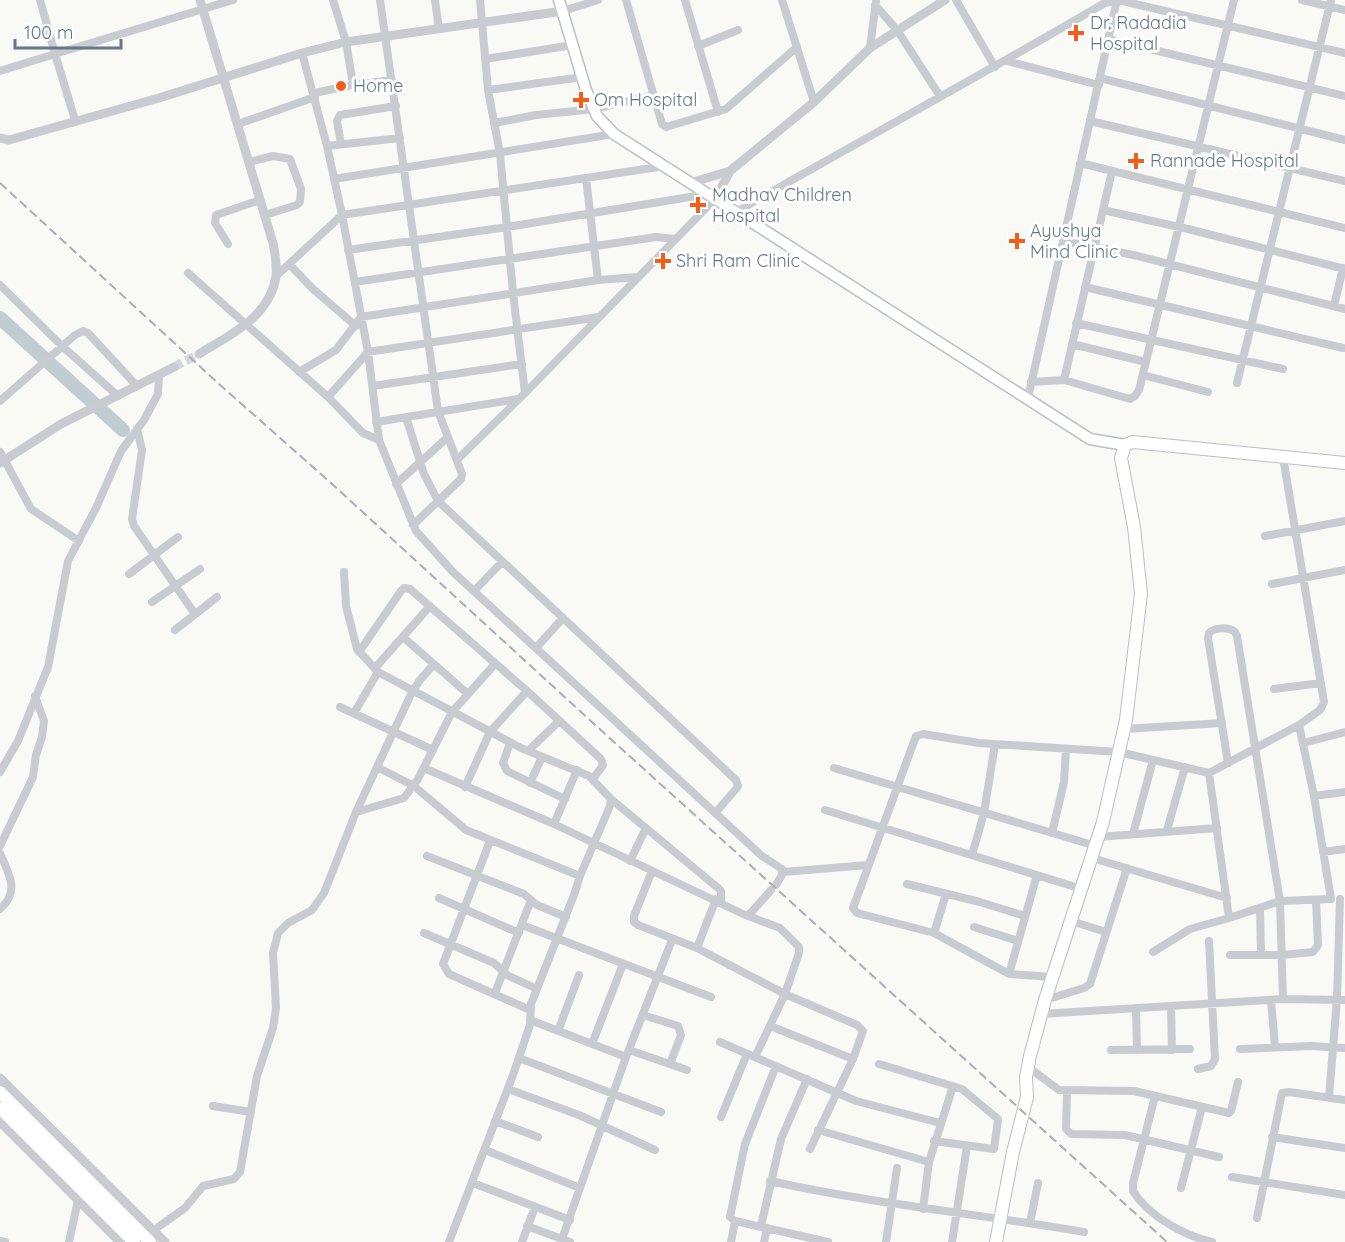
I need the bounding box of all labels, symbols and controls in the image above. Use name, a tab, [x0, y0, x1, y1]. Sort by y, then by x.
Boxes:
place label: Dr. Radadia Hospital	[1090, 11, 1187, 55]
scale bar	[15, 12, 122, 50]
text: 100 m	[24, 21, 73, 44]
marker: Dr. Radadia Hospital	[1067, 24, 1085, 42]
place label: Home	[353, 74, 403, 97]
marker: Home	[334, 79, 348, 93]
place label: Om Hospital	[594, 88, 697, 111]
marker: Om Hospital	[572, 91, 590, 109]
place label: Rannade Hospital	[1150, 149, 1299, 172]
marker: Rannade Hospital	[1127, 152, 1145, 170]
place label: Madhav Children Hospital	[712, 183, 852, 227]
marker: Madhav Children Hospital	[689, 196, 707, 214]
place label: Ayushya Mind Clinic	[1030, 219, 1118, 263]
marker: Ayushya Mind Clinic	[1008, 232, 1026, 250]
place label: Shri Ram Clinic	[676, 249, 800, 272]
marker: Shri Ram Clinic	[654, 252, 672, 270]

